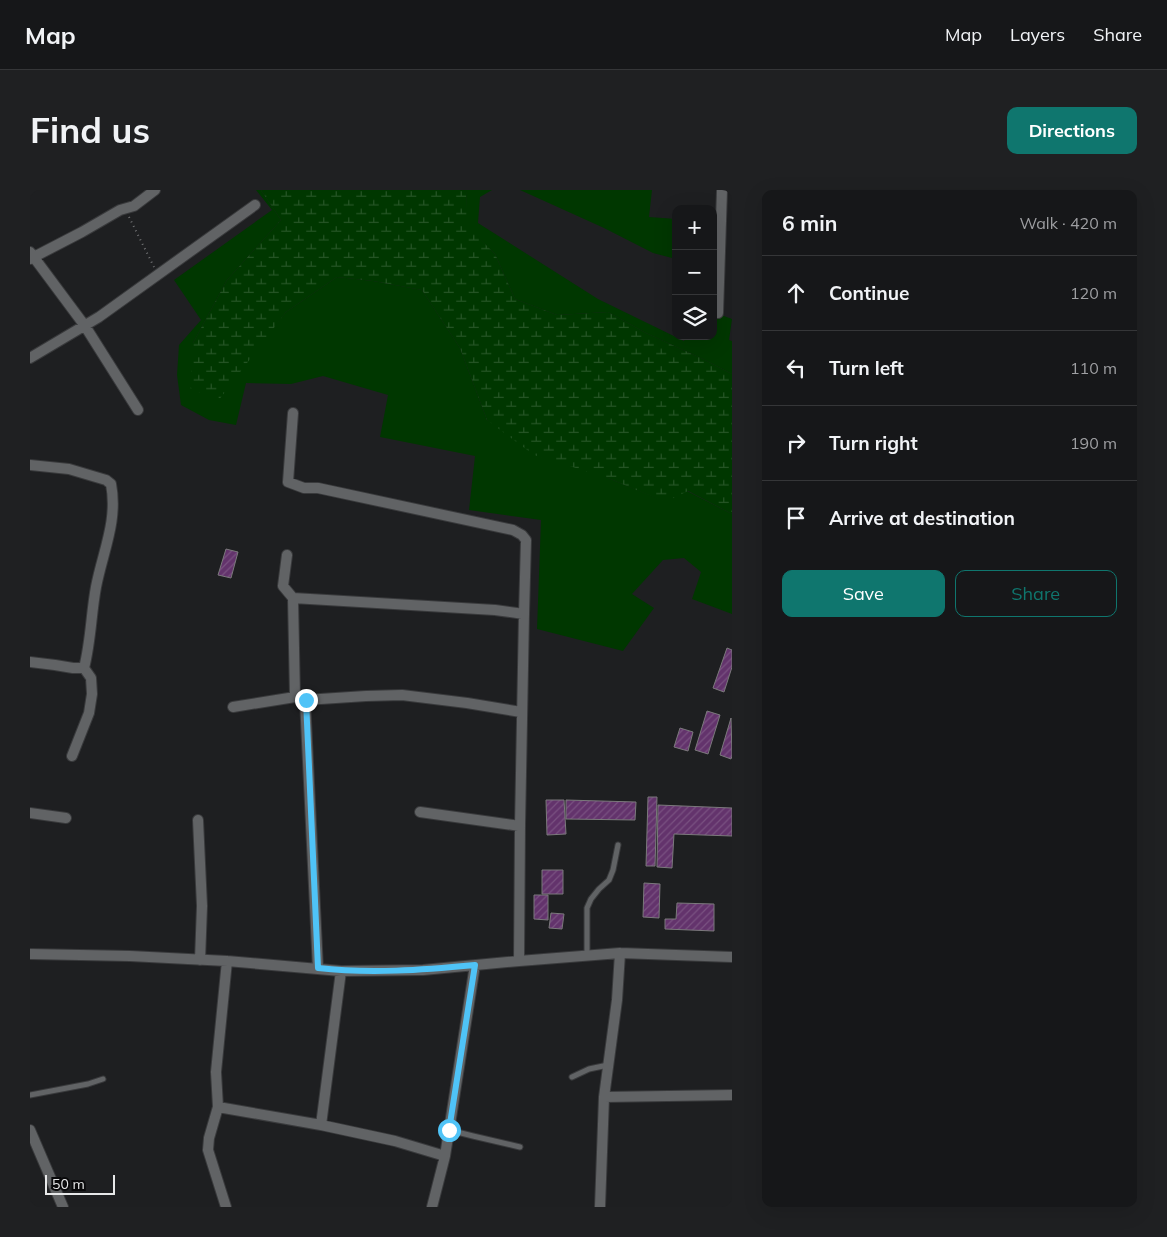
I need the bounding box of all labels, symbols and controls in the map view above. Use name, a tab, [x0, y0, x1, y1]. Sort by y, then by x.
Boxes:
text: Map	[25, 20, 76, 50]
text: Map	[945, 23, 982, 46]
text: Layers	[1010, 23, 1065, 46]
text: Share	[1093, 23, 1142, 46]
button: Directions	[1007, 107, 1137, 154]
text: Find us	[30, 108, 150, 152]
map controls	[672, 205, 717, 340]
button: +	[672, 205, 717, 250]
text: 6 min	[782, 210, 837, 236]
text: Walk · 420 m	[1019, 213, 1117, 233]
button: −	[672, 250, 717, 295]
icon: ahead	[782, 279, 810, 307]
text: Continue	[829, 281, 909, 305]
text: 120 m	[1070, 283, 1117, 303]
button: layers	[672, 295, 717, 340]
icon: left	[782, 354, 810, 382]
text: Turn left	[829, 356, 904, 380]
text: 110 m	[1070, 358, 1117, 378]
icon: right	[782, 429, 810, 457]
text: Turn right	[829, 431, 918, 455]
text: 190 m	[1070, 433, 1117, 453]
icon: arrive	[782, 504, 810, 532]
text: Arrive at destination	[829, 506, 1015, 530]
button: Save	[782, 570, 945, 617]
button: Share	[955, 570, 1117, 617]
route end	[295, 689, 318, 712]
route start	[438, 1119, 461, 1142]
scale bar	[45, 1172, 115, 1195]
text: 50 m	[52, 1175, 85, 1193]

